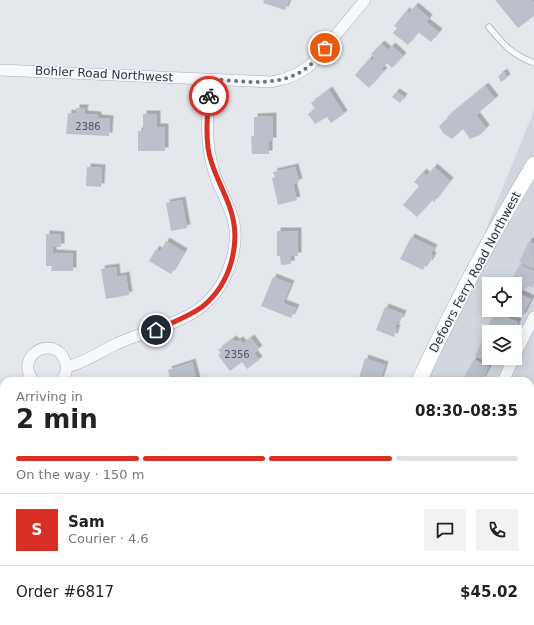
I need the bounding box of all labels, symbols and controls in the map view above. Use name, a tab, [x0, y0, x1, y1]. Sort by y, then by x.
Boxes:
pin	[308, 31, 342, 65]
icon: bag	[314, 37, 336, 59]
street label: Bohler Road Northwest	[35, 63, 174, 85]
courier	[189, 76, 229, 116]
icon: bike	[198, 85, 220, 107]
house number: 2386	[75, 121, 101, 132]
street label: Defoors Ferry Road Northwest	[426, 189, 524, 355]
map controls	[482, 277, 522, 365]
button: locate	[482, 277, 522, 317]
pin	[139, 313, 173, 347]
icon: home	[145, 319, 167, 341]
button: layers	[482, 325, 522, 365]
house number: 2356	[224, 349, 250, 360]
text: Arriving in	[16, 389, 83, 404]
text: 08:30–08:35	[415, 402, 518, 420]
text: 2 min	[16, 404, 98, 434]
text: On the way · 150 m	[16, 467, 144, 482]
button: chat	[424, 509, 466, 551]
button: phone	[476, 509, 518, 551]
text: Sam	[68, 513, 105, 531]
text: S	[32, 521, 42, 539]
text: Courier · 4.6	[68, 531, 149, 546]
text: Order #6817	[16, 583, 114, 601]
text: $45.02	[460, 583, 518, 601]

